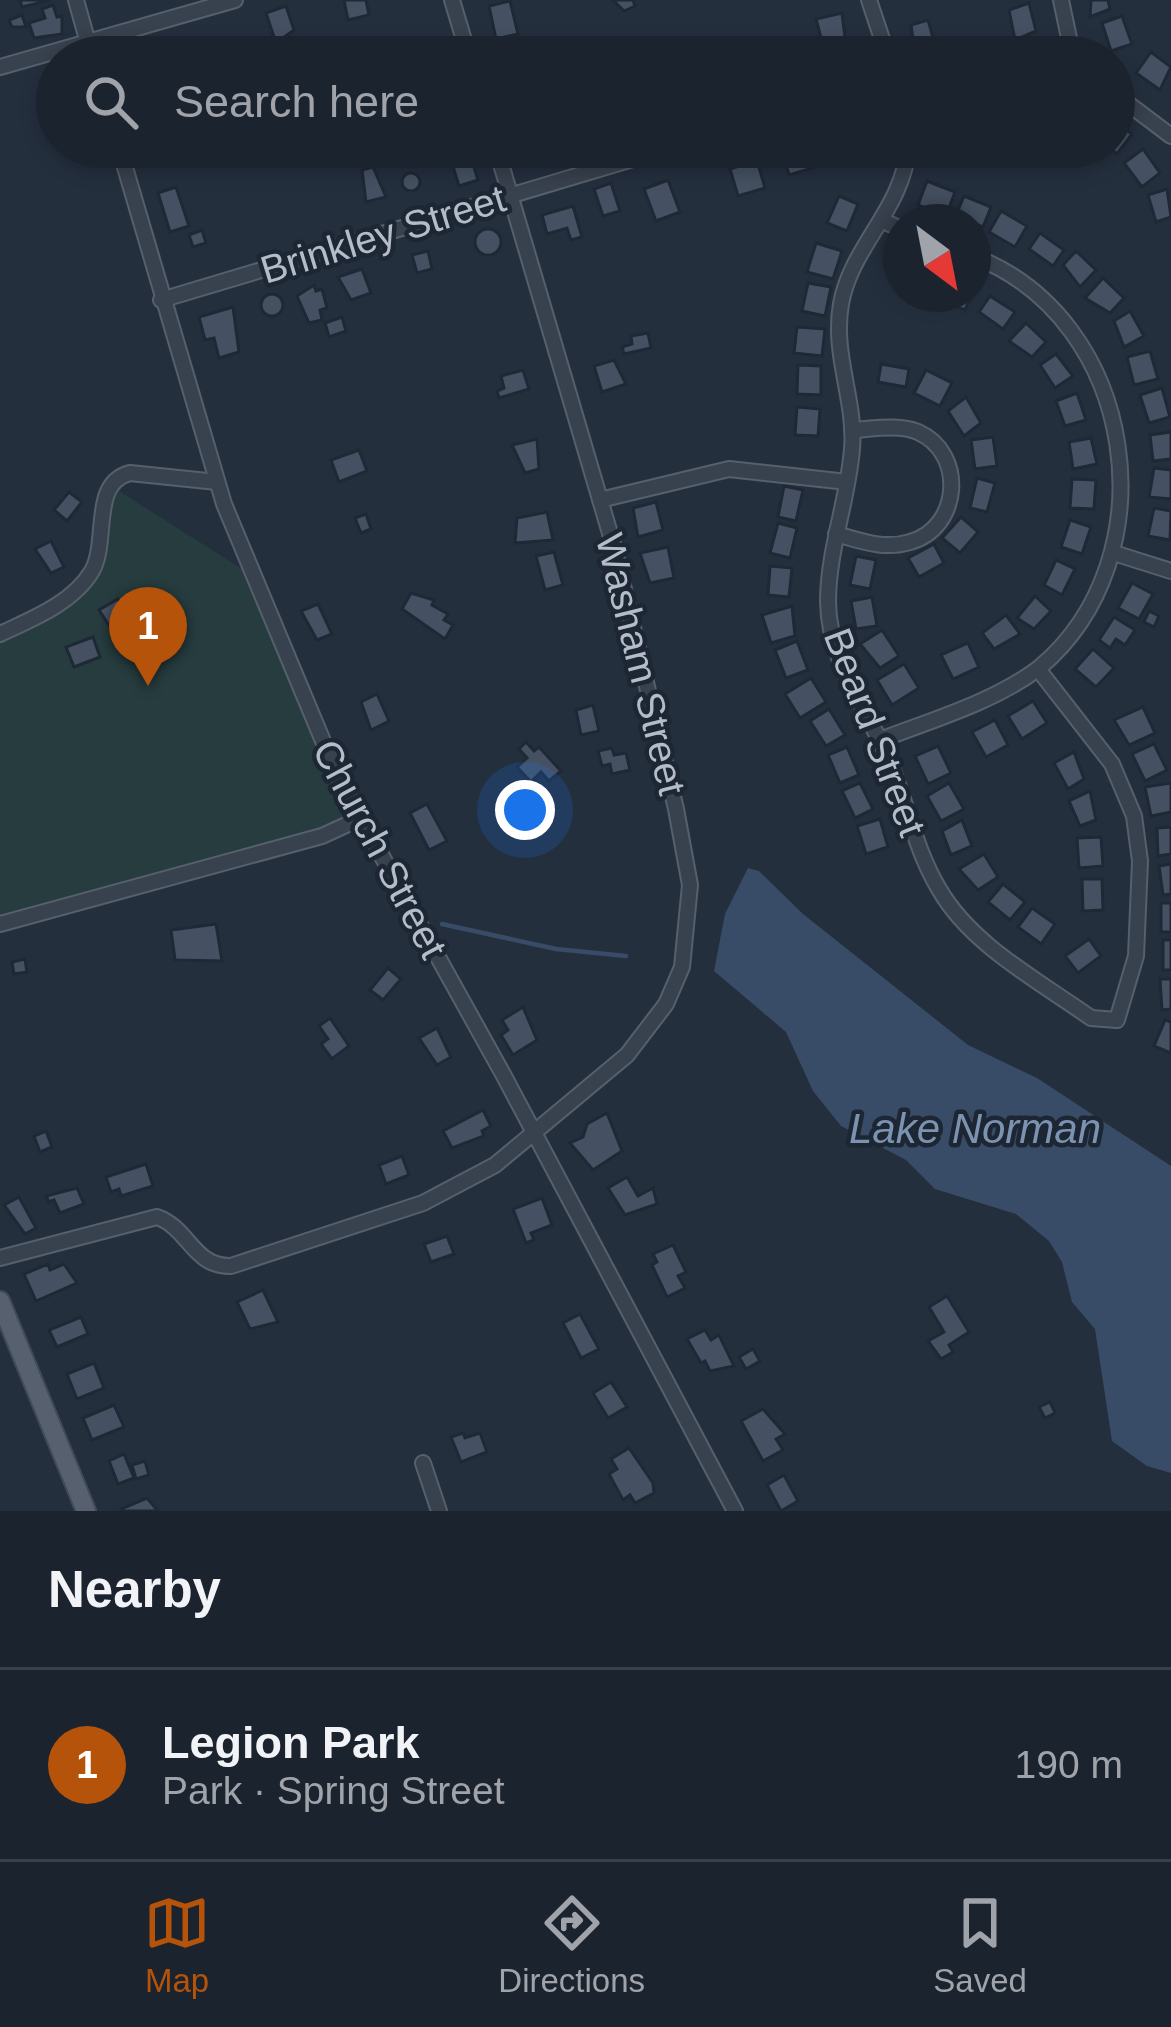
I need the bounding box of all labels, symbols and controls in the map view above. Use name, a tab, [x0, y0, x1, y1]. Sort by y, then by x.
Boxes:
search box	[36, 36, 1135, 168]
icon: search	[78, 69, 144, 135]
text: Search here	[174, 76, 419, 127]
street label: Brinkley Street	[255, 176, 511, 292]
north arrow	[883, 204, 991, 312]
street label: Washam Street	[588, 529, 694, 799]
pin: 1	[109, 587, 187, 686]
street label: Beard Street	[816, 622, 934, 842]
street label: Church Street	[305, 733, 456, 965]
your location	[495, 780, 555, 840]
water label: Lake Norman	[849, 1105, 1101, 1152]
text: Nearby	[48, 1561, 221, 1618]
text: Legion Park	[162, 1717, 420, 1768]
text: 1	[76, 1743, 98, 1786]
text: 190 m	[1015, 1743, 1123, 1786]
text: Park · Spring Street	[162, 1769, 504, 1812]
tab: Map	[144, 1890, 210, 2000]
tab: Directions	[498, 1890, 645, 2000]
tab: Saved	[933, 1890, 1027, 2000]

